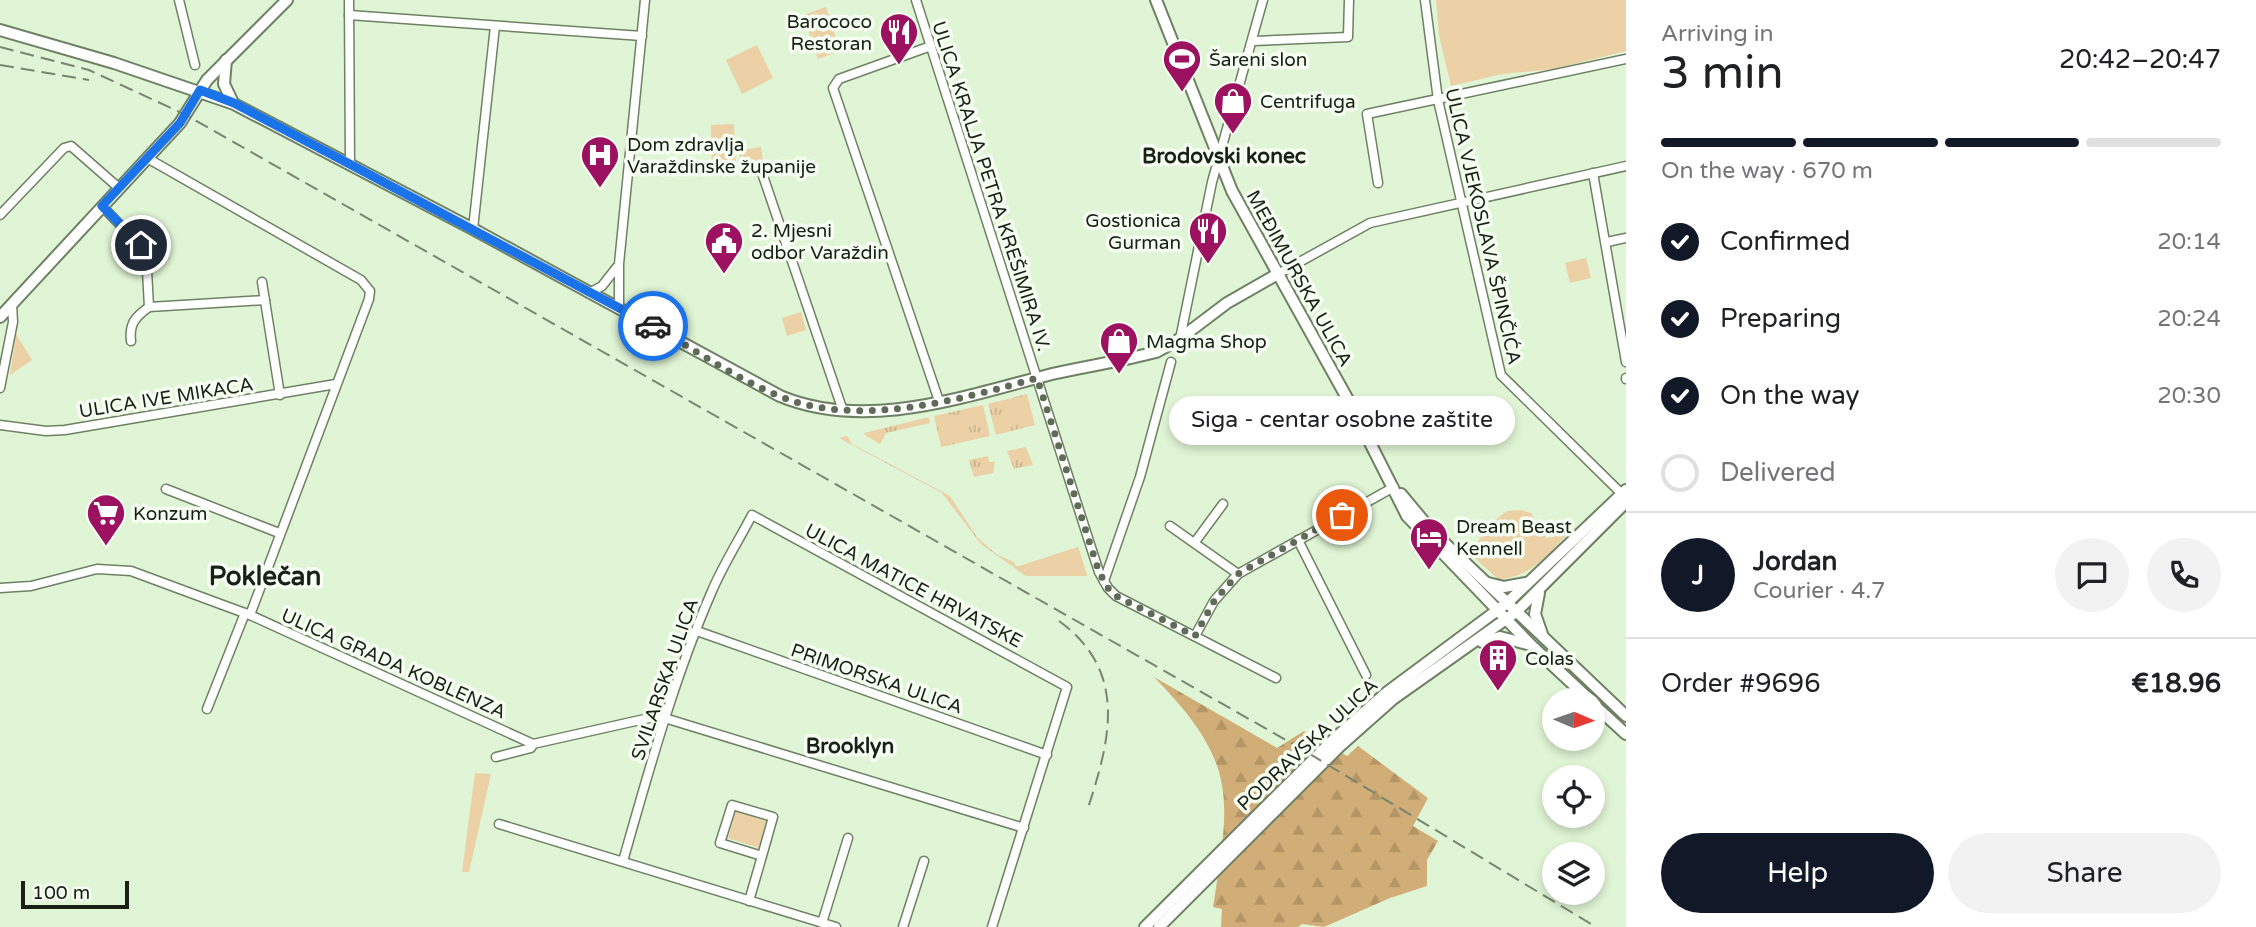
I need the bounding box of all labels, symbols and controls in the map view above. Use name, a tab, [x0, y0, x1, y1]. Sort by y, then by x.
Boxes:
place label: Barococo Restoran	[786, 11, 872, 55]
restaurant icon: Barococo Restoran	[878, 11, 920, 66]
street label: ULICA KRALJA PETRA KREŠIMIRA IV.	[927, 18, 1055, 354]
text: Arriving in	[1661, 20, 1774, 48]
sports icon: Šareni slon	[1161, 38, 1203, 93]
text: 20:42–20:47	[2059, 44, 2221, 75]
text: 3 min	[1661, 46, 1784, 101]
place label: Šareni slon	[1209, 49, 1307, 71]
shop icon: Centrifuga	[1212, 80, 1254, 135]
street label: ULICA VJEKOSLAVA ŠPINČIĆA	[1440, 86, 1527, 367]
place label: Centrifuga	[1260, 91, 1356, 113]
hospital icon: Dom zdravlja Varaždinske županije	[579, 134, 621, 189]
place label: Dom zdravlja Varaždinske županije	[627, 134, 816, 178]
district label: Brodovski konec	[1142, 144, 1306, 169]
text: On the way · 670 m	[1661, 157, 1873, 185]
street label: MEĐIMURSKA ULICA	[1242, 187, 1357, 370]
place label: Gostionica Gurman	[1085, 210, 1181, 254]
restaurant icon: Gostionica Gurman	[1187, 210, 1229, 265]
pin	[111, 215, 171, 275]
public building icon: 2. Mjesni odbor Varaždin	[703, 220, 745, 275]
place label: 2. Mjesni odbor Varaždin	[751, 220, 889, 264]
icon: check	[1661, 223, 1699, 261]
icon: home	[122, 226, 160, 264]
text: Confirmed	[1720, 226, 1850, 257]
text: 20:14	[2157, 228, 2221, 256]
courier	[618, 291, 688, 361]
icon: check	[1661, 300, 1699, 338]
text: Preparing	[1720, 303, 1841, 334]
text: 20:24	[2157, 305, 2221, 333]
icon: car	[634, 307, 672, 345]
shop icon: Magma Shop	[1098, 320, 1140, 375]
place label: Magma Shop	[1146, 331, 1267, 353]
street label: ULICA IVE MIKACA	[77, 373, 255, 423]
icon: check	[1661, 377, 1699, 415]
text: On the way	[1720, 380, 1860, 411]
text: 20:30	[2157, 382, 2221, 410]
callout: Siga - centar osobne zaštite	[1169, 396, 1515, 445]
text: Siga - centar osobne zaštite	[1191, 406, 1493, 434]
text: Delivered	[1720, 457, 1836, 488]
pin	[1312, 485, 1372, 545]
supermarket icon: Konzum	[85, 492, 127, 547]
icon: bag	[1323, 496, 1361, 534]
place label: Konzum	[133, 503, 207, 525]
hotel icon: Dream Beast Kennell	[1408, 516, 1450, 571]
place label: Dream Beast Kennell	[1456, 516, 1572, 560]
street label: ULICA MATICE HRVATSKE	[801, 519, 1026, 653]
button: chat	[2055, 538, 2129, 612]
button: phone	[2147, 538, 2221, 612]
text: Jordan	[1753, 546, 1837, 577]
text: J	[1692, 560, 1704, 591]
district label: Poklečan	[209, 561, 321, 592]
text: Courier · 4.7	[1753, 577, 1886, 605]
street label: SVILARSKA ULICA	[627, 595, 703, 763]
street label: ULICA GRADA KOBLENZA	[278, 604, 509, 724]
building icon: Colas	[1477, 637, 1519, 692]
street label: PRIMORSKA ULICA	[788, 639, 966, 719]
place label: Colas	[1525, 648, 1574, 670]
text: Order #9696	[1661, 668, 1821, 699]
text: €18.96	[2131, 668, 2221, 699]
street label: PODRAVSKA ULICA	[1233, 674, 1382, 815]
north arrow	[1542, 688, 1605, 751]
map controls	[1542, 688, 1605, 905]
district label: Brooklyn	[806, 734, 894, 759]
button: locate	[1542, 765, 1605, 828]
button: Help	[1661, 833, 1934, 913]
button: Share	[1948, 833, 2221, 913]
button: layers	[1542, 842, 1605, 905]
scale bar	[21, 878, 130, 910]
text: 100 m	[32, 882, 90, 904]

